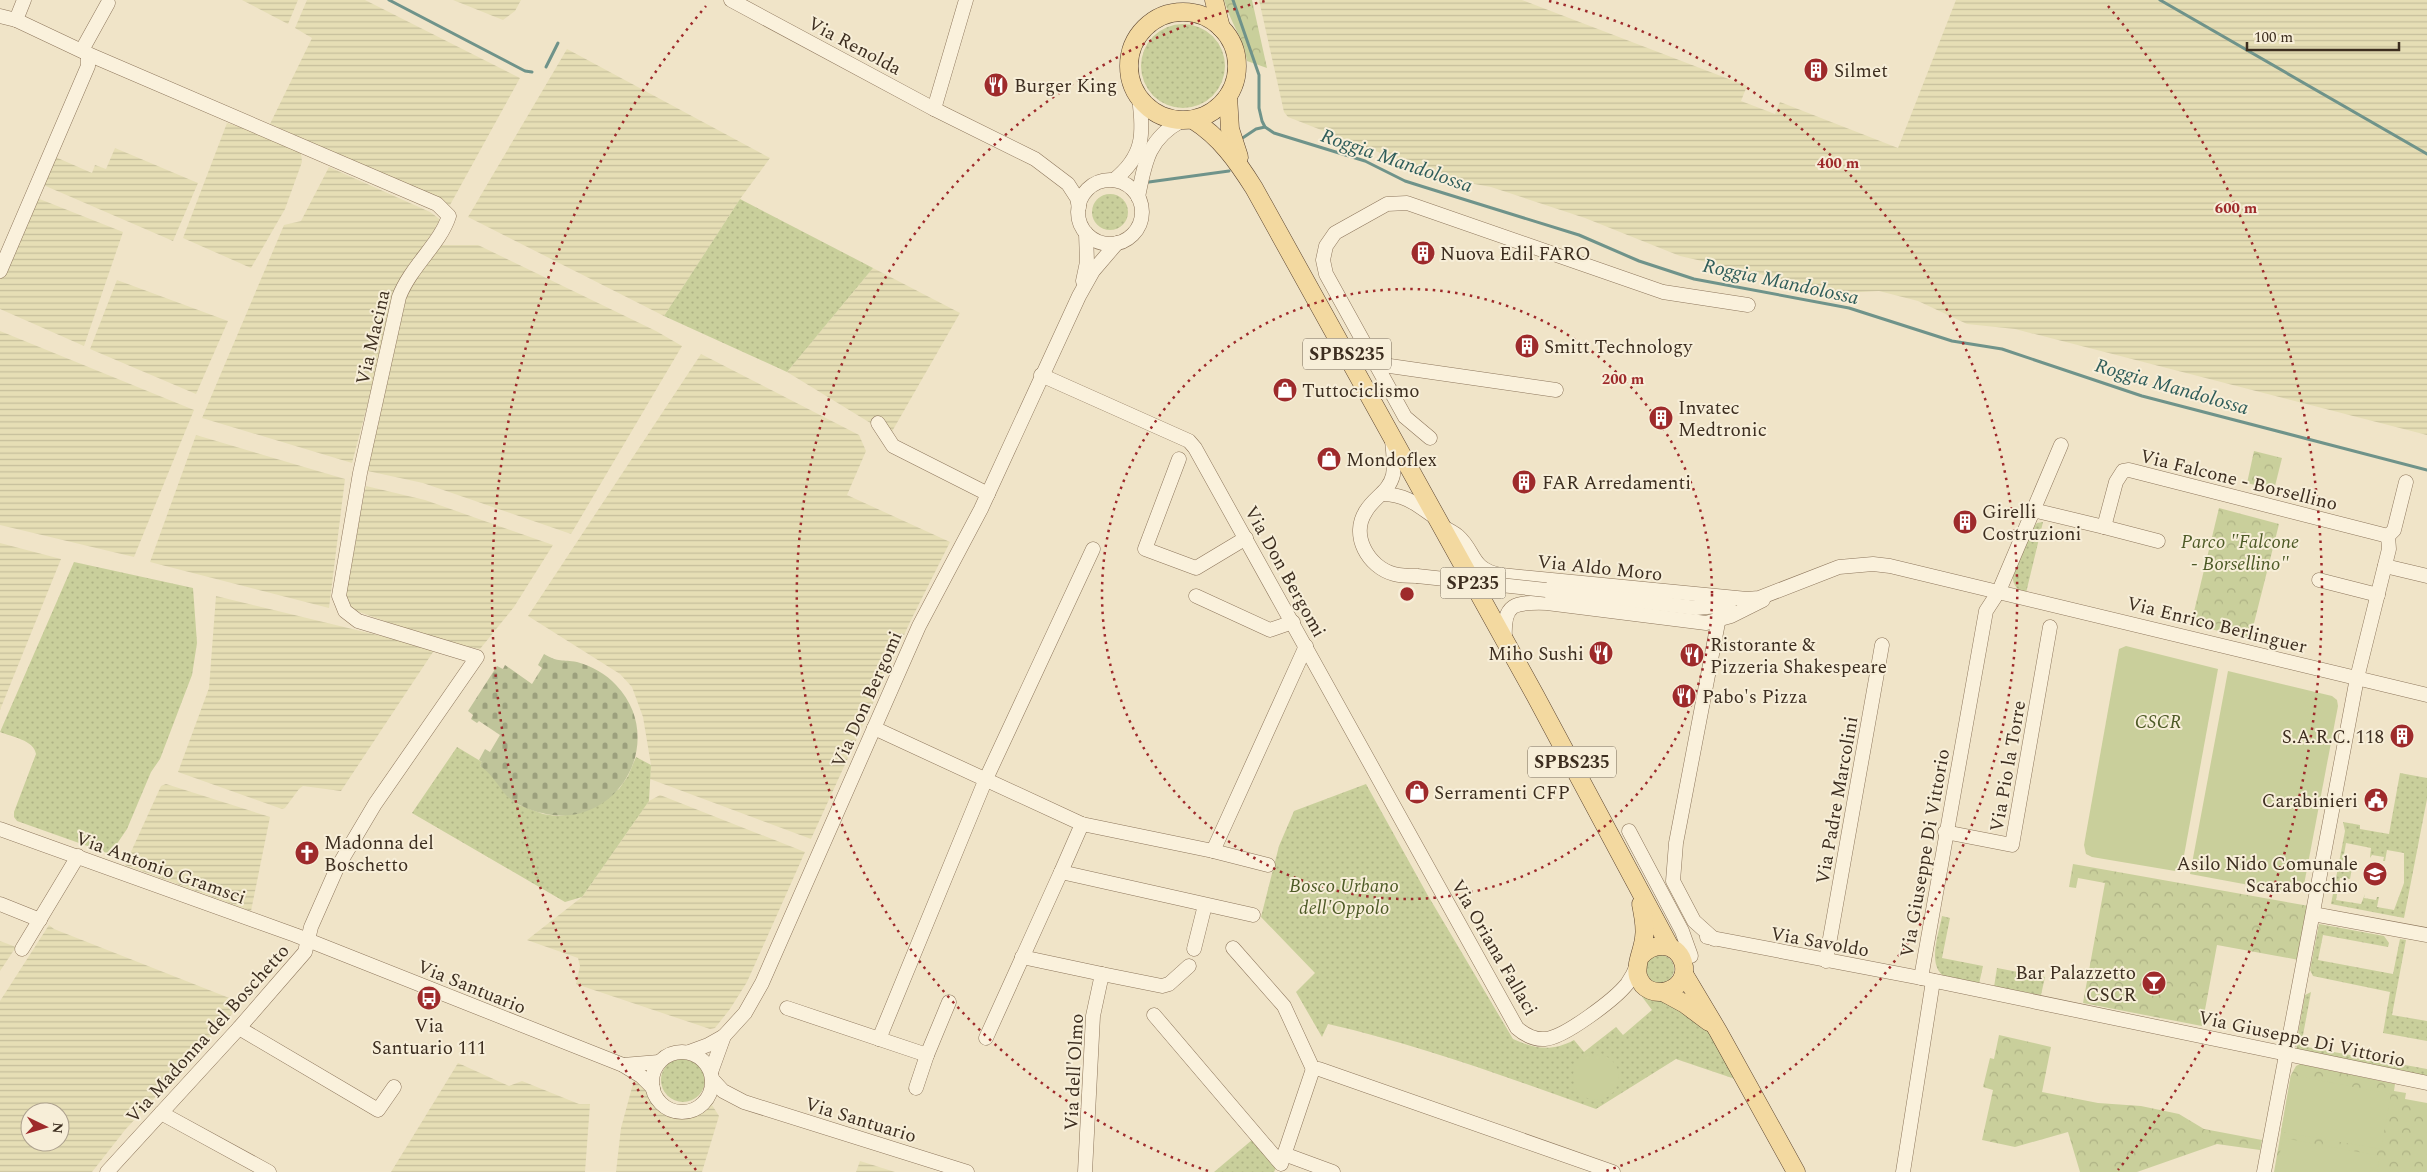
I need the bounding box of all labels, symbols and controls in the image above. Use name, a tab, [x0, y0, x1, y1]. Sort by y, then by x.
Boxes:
street label: Via Renolda	[802, 9, 907, 84]
scale bar	[2247, 20, 2400, 52]
text: 100 m	[2254, 26, 2293, 49]
building icon: Silmet	[1803, 57, 1829, 83]
place label: Silmet	[1834, 57, 1888, 86]
restaurant icon: Burger King	[983, 72, 1009, 98]
place label: Burger King	[1014, 72, 1117, 101]
water label: Roggia Mandolossa	[1317, 121, 1477, 201]
text: 400 m	[1817, 152, 1860, 175]
text: 600 m	[2215, 197, 2258, 220]
building icon: Nuova Edil FARO	[1410, 240, 1436, 266]
place label: Nuova Edil FARO	[1440, 240, 1591, 269]
water label: Roggia Mandolossa	[1700, 251, 1862, 313]
street label: Via Macina	[348, 286, 399, 388]
building icon: Smitt Technology	[1514, 333, 1540, 359]
place label: Smitt Technology	[1544, 333, 1693, 362]
road number: SPBS235	[1303, 338, 1391, 369]
water label: Roggia Mandolossa	[2091, 351, 2252, 423]
text: 200 m	[1602, 368, 1645, 391]
shop icon: Tuttociclismo	[1272, 377, 1298, 403]
place label: Tuttociclismo	[1302, 377, 1420, 406]
place label: Invatec Medtronic	[1678, 394, 1767, 445]
building icon: Invatec Medtronic	[1648, 405, 1674, 431]
street label: Via Falcone - Borsellino	[2137, 442, 2340, 519]
shop icon: Mondoflex	[1316, 446, 1342, 472]
place label: Mondoflex	[1346, 446, 1437, 475]
building icon: FAR Arredamenti	[1511, 469, 1537, 495]
place label: FAR Arredamenti	[1542, 469, 1691, 498]
place label: Girelli Costruzioni	[1982, 498, 2081, 549]
street label: Via Don Bergomi	[1236, 500, 1333, 643]
building icon: Girelli Costruzioni	[1952, 509, 1978, 535]
park label: Parco "Falcone - Borsellino"	[2181, 528, 2299, 579]
street label: Via Aldo Moro	[1536, 548, 1664, 589]
road number: SP235	[1440, 568, 1506, 598]
centre of rings	[1398, 585, 1416, 603]
street label: Via Enrico Berlinguer	[2123, 589, 2310, 662]
street label: Via Don Bergomi	[824, 627, 910, 773]
place label: Ristorante & Pizzeria Shakespeare	[1710, 631, 1887, 682]
place label: Miho Sushi	[1488, 640, 1584, 669]
restaurant icon: Miho Sushi	[1588, 640, 1614, 666]
restaurant icon: Ristorante & Pizzeria Shakespeare	[1679, 642, 1705, 668]
restaurant icon: Pabo's Pizza	[1671, 683, 1697, 709]
place label: Pabo's Pizza	[1702, 683, 1808, 712]
street label: Via Pio la Torre	[1983, 698, 2034, 834]
park label: CSCR	[2135, 708, 2181, 737]
street label: Via Padre Marcolini	[1808, 714, 1867, 887]
place label: S.A.R.C. 118	[2282, 723, 2384, 752]
building icon: S.A.R.C. 118	[2389, 723, 2415, 749]
road number: SPBS235	[1528, 746, 1616, 778]
street label: Via Giuseppe Di Vittorio	[1893, 747, 1958, 960]
shop icon: Serramenti CFP	[1404, 779, 1430, 805]
place label: Serramenti CFP	[1434, 779, 1570, 808]
place label: Carabinieri	[2262, 787, 2358, 816]
public building icon: Carabinieri	[2363, 787, 2389, 813]
street label: Via Antonio Gramsci	[71, 824, 250, 913]
place label: Madonna del Boschetto	[324, 829, 434, 880]
church icon: Madonna del Boschetto	[294, 840, 320, 866]
place label: Asilo Nido Comunale Scarabocchio	[2176, 850, 2358, 901]
school or university icon: Asilo Nido Comunale Scarabocchio	[2362, 861, 2388, 887]
park label: Bosco Urbano dell'Oppolo	[1289, 872, 1399, 923]
street label: Via Oriana Fallaci	[1443, 874, 1545, 1021]
street label: Via Savoldo	[1768, 920, 1871, 965]
street label: Via Madonna del Boschetto	[119, 938, 297, 1130]
street label: Via Santuario	[413, 952, 530, 1022]
place label: Bar Palazzetto CSCR	[2015, 959, 2136, 1010]
bar icon: Bar Palazzetto CSCR	[2141, 970, 2167, 996]
bus stop icon: Via Santuario 111	[416, 985, 442, 1011]
street label: Via Giuseppe Di Vittorio	[2195, 1003, 2408, 1076]
place label: Via Santuario 111	[372, 1012, 486, 1063]
street label: Via dell'Olmo	[1057, 1013, 1092, 1131]
street label: Via Santuario	[801, 1090, 920, 1151]
north arrow	[20, 1102, 70, 1152]
text: N	[46, 1121, 68, 1135]

